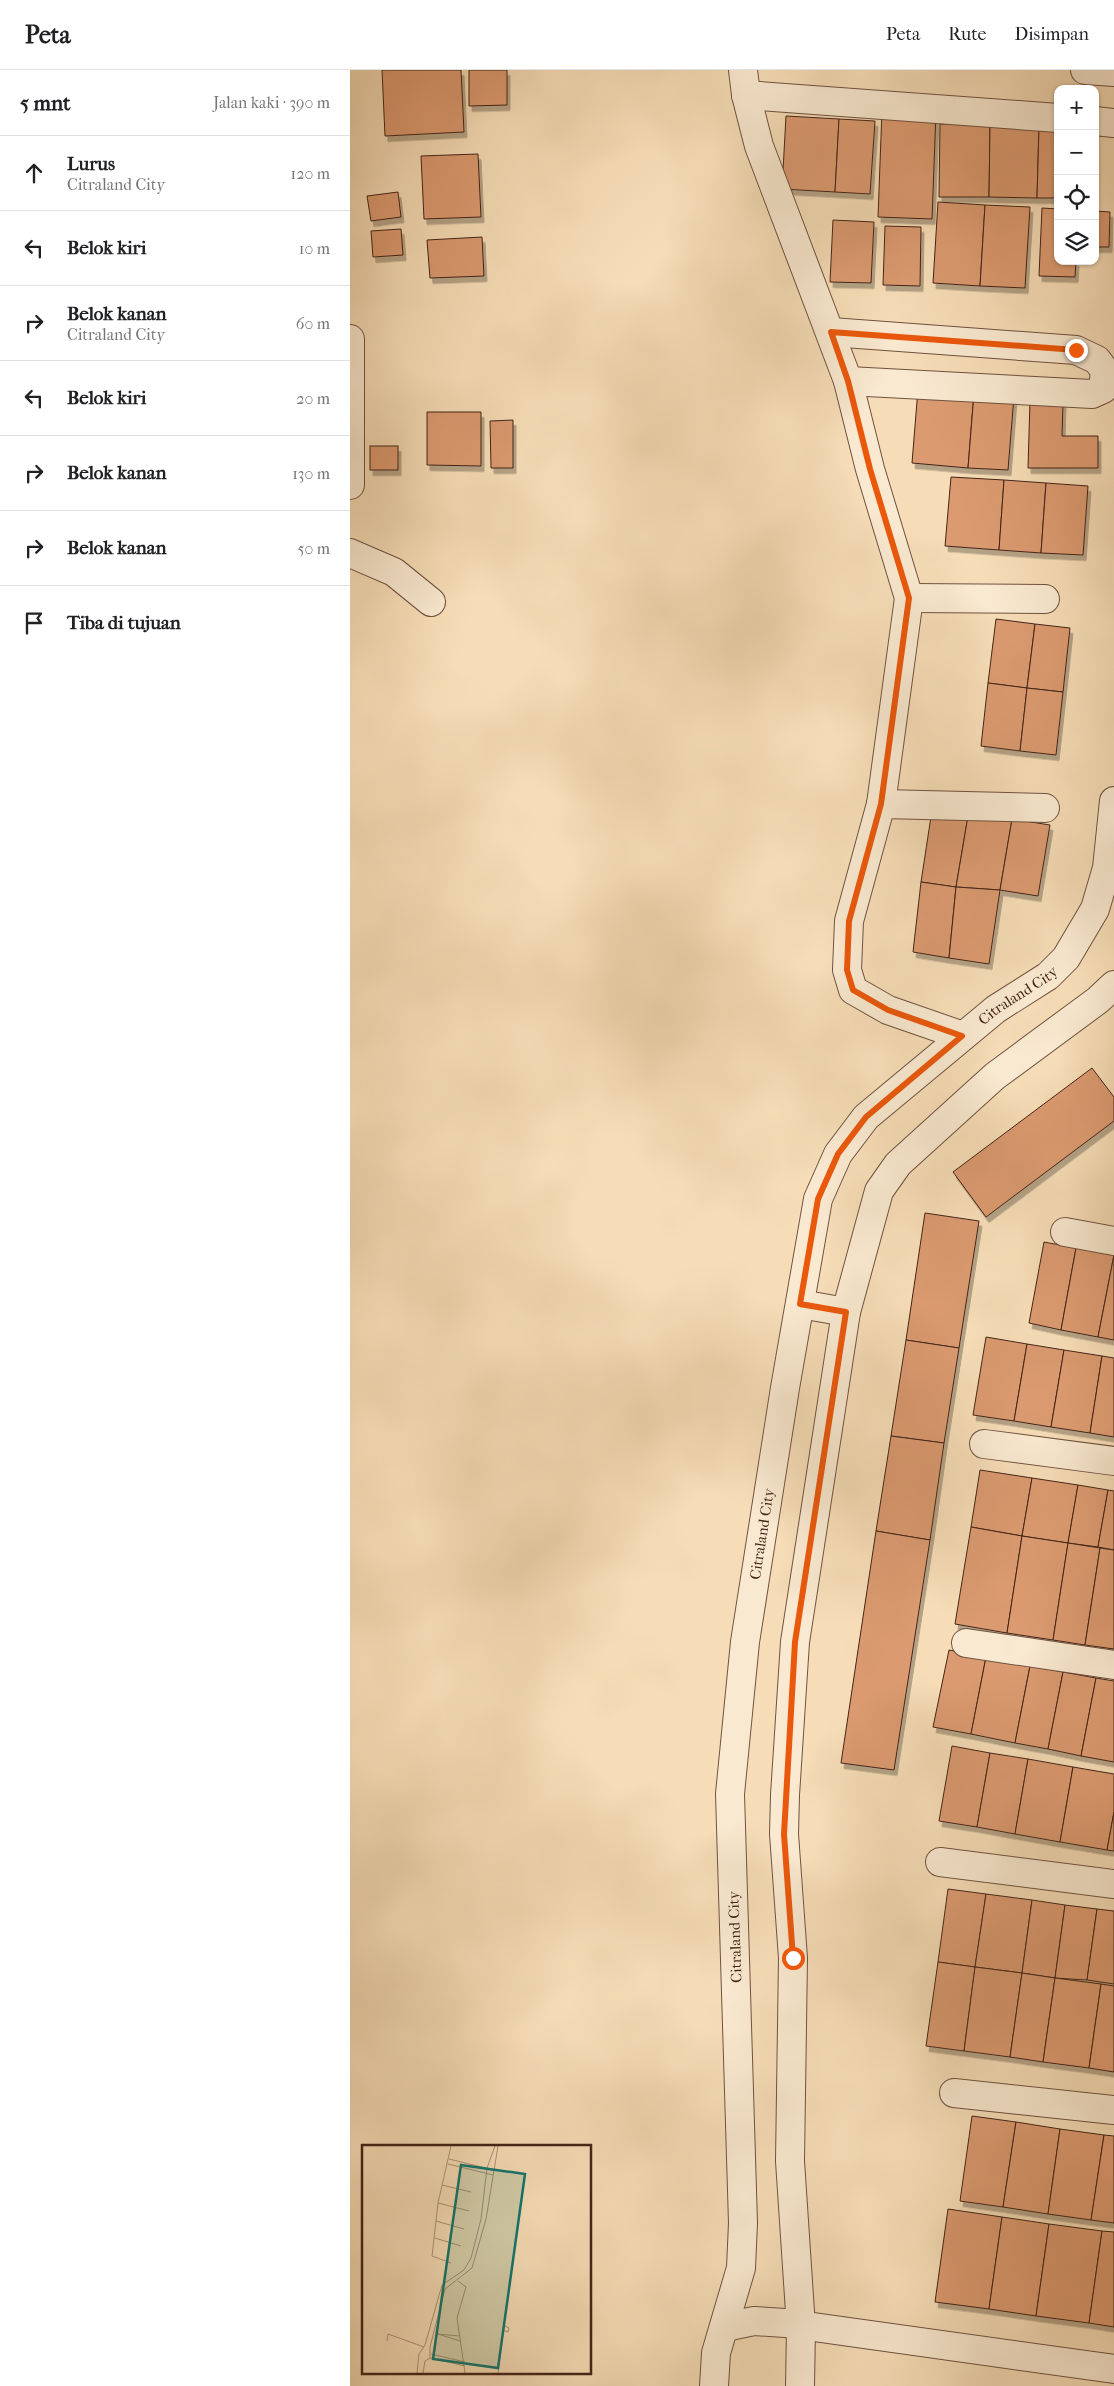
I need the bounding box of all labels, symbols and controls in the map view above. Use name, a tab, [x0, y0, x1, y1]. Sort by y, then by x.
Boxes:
text: Peta	[25, 21, 70, 49]
text: Peta	[886, 24, 920, 45]
text: Rute	[948, 24, 986, 45]
text: Disimpan	[1014, 24, 1089, 45]
map controls	[1054, 85, 1099, 265]
button: +	[1054, 85, 1099, 130]
text: 5 mnt	[20, 91, 71, 115]
text: Jalan kaki · 390 m	[213, 93, 330, 112]
button: −	[1054, 130, 1099, 175]
text: Lurus	[67, 153, 115, 175]
icon: ahead	[20, 159, 48, 187]
text: 120 m	[291, 164, 330, 183]
text: Citraland City	[67, 175, 165, 194]
button: locate	[1054, 175, 1099, 220]
button: layers	[1054, 220, 1099, 265]
icon: left	[20, 234, 48, 262]
text: Belok kiri	[67, 237, 146, 259]
text: 10 m	[299, 239, 330, 258]
text: Belok kanan	[67, 303, 167, 325]
icon: right	[20, 309, 48, 337]
text: 60 m	[296, 314, 330, 333]
text: Citraland City	[67, 325, 165, 344]
route end	[1065, 339, 1088, 362]
icon: left	[20, 384, 48, 412]
text: Belok kiri	[67, 387, 146, 409]
text: 20 m	[296, 389, 330, 408]
icon: right	[20, 459, 48, 487]
text: Belok kanan	[67, 462, 167, 484]
text: 130 m	[292, 464, 330, 483]
icon: right	[20, 534, 48, 562]
text: Belok kanan	[67, 537, 167, 559]
text: 50 m	[298, 539, 330, 558]
icon: arrive	[20, 609, 48, 637]
text: Tiba di tujuan	[67, 612, 181, 634]
street label: Citraland City	[975, 962, 1062, 1029]
street label: Citraland City	[746, 1486, 778, 1581]
street label: Citraland City	[724, 1890, 746, 1983]
route start	[782, 1947, 805, 1970]
inset map	[362, 2145, 591, 2374]

